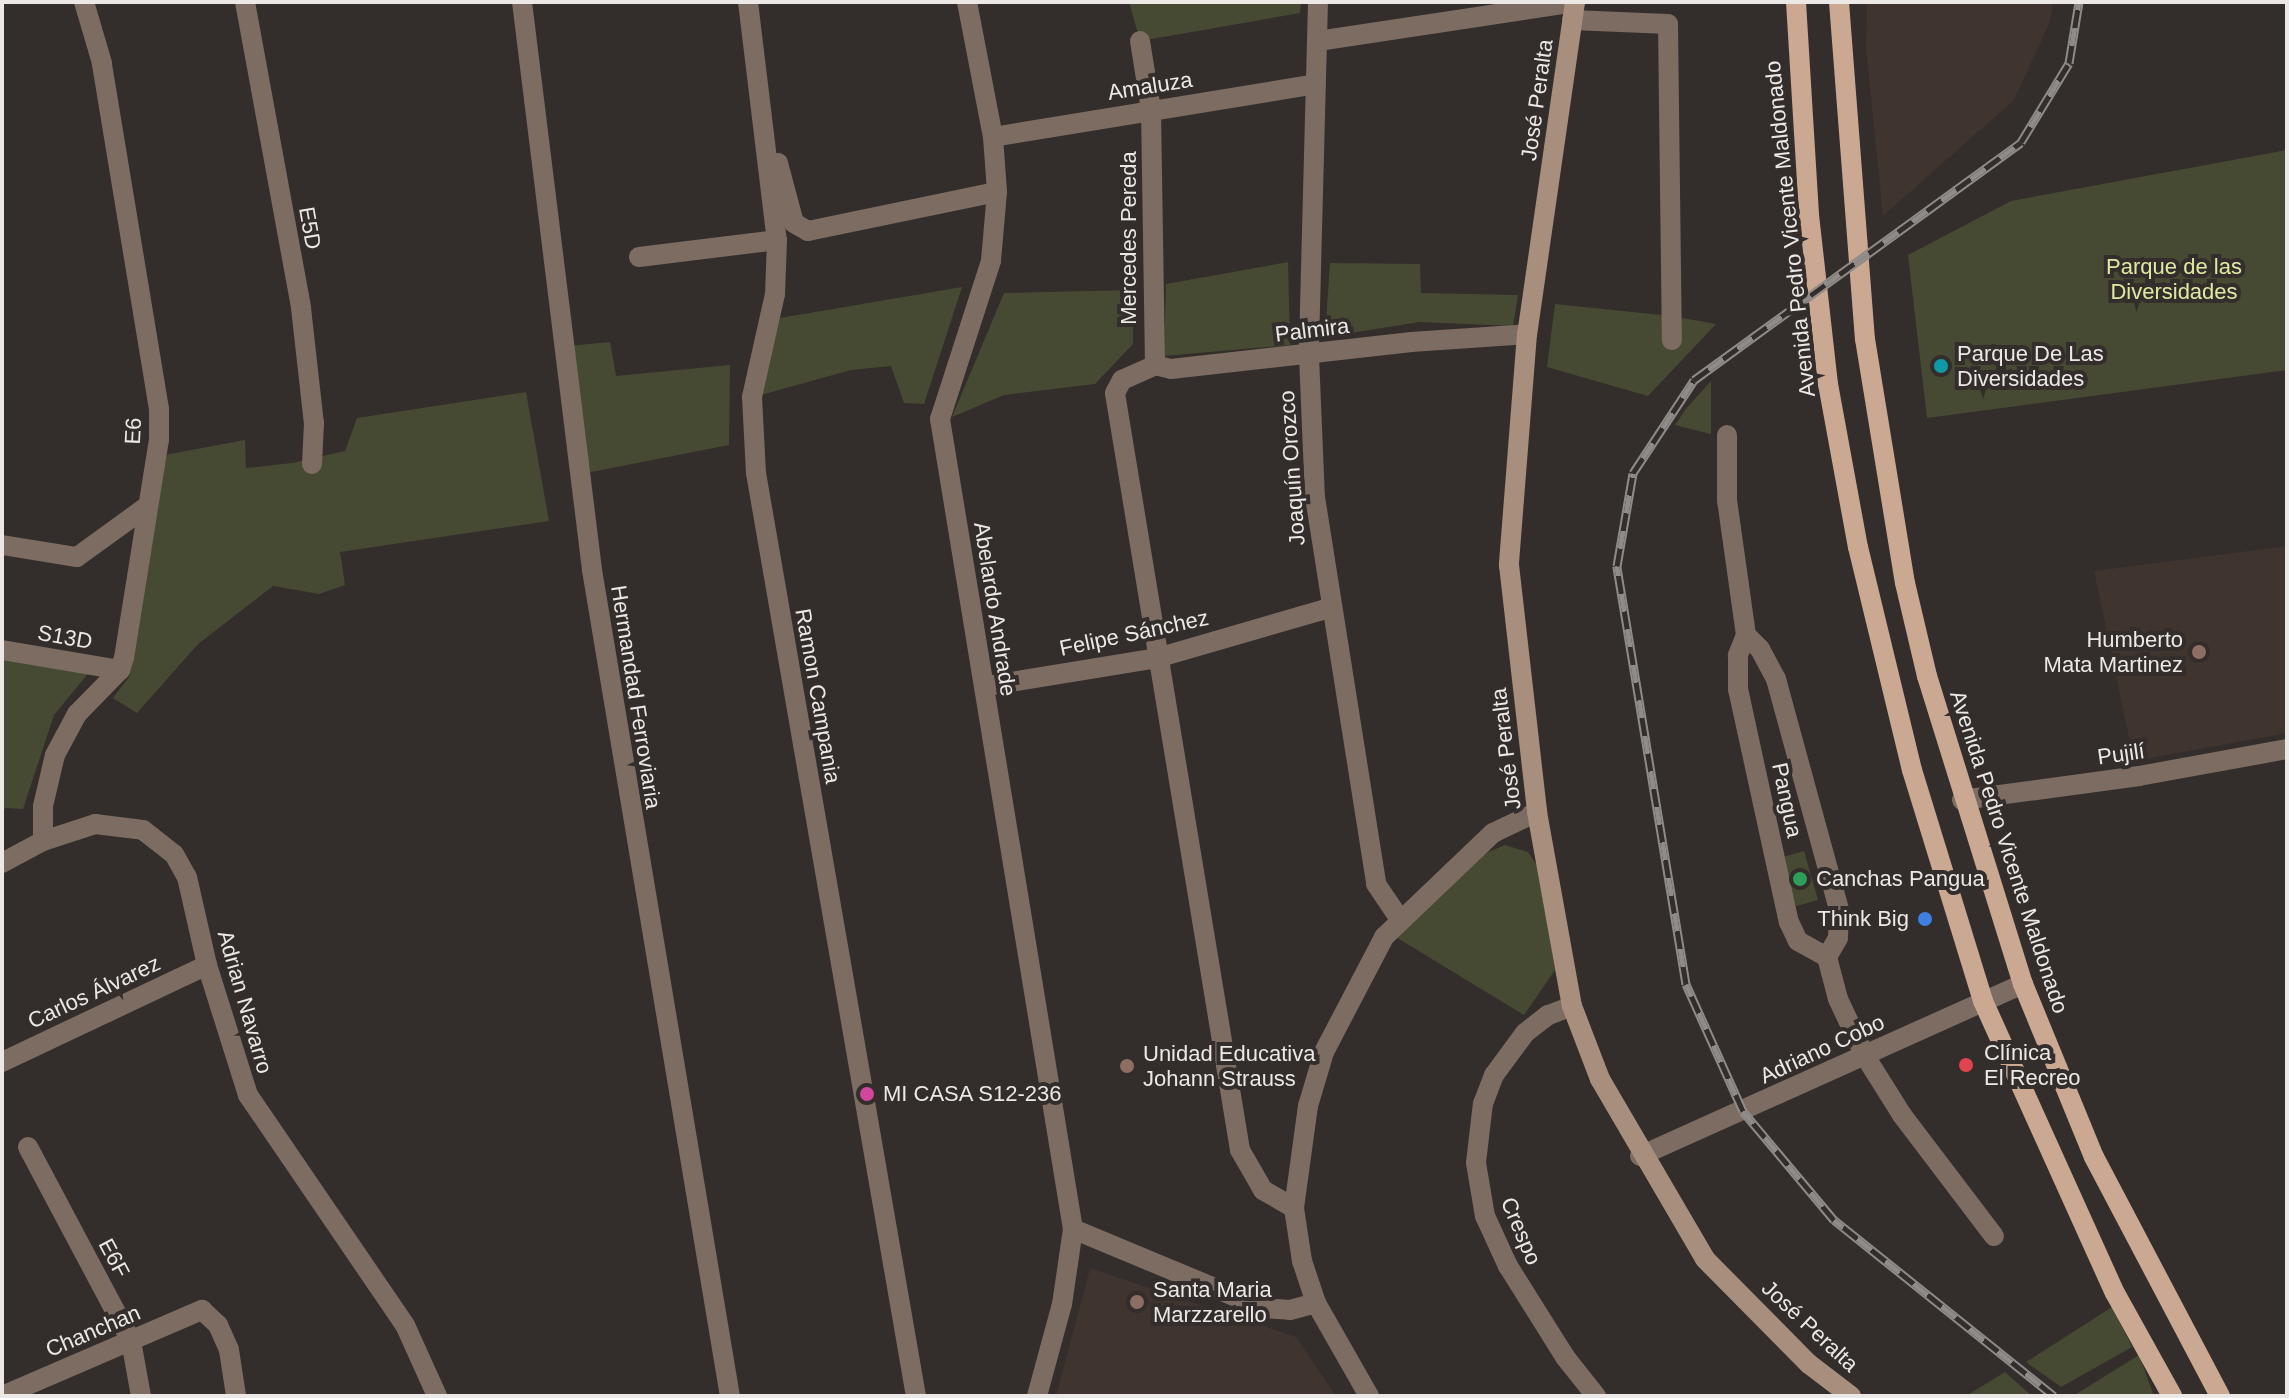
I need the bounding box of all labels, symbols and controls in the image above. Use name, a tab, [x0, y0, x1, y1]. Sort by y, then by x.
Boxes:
street label: José Peralta	[1515, 38, 1559, 162]
street label: Avenida Pedro Vicente Maldonado	[1759, 60, 1821, 398]
street label: Amaluza	[1106, 66, 1194, 106]
street label: Mercedes Pereda	[1116, 151, 1142, 325]
street label: E5D	[293, 205, 327, 251]
park label: Parque de las Diversidades	[2106, 253, 2242, 304]
street label: Palmira	[1273, 312, 1351, 348]
place label: Parque De Las Diversidades	[1957, 340, 2104, 392]
marker: Parque De Las Diversidades	[1932, 357, 1950, 375]
street label: Joaquín Orozco	[1273, 390, 1311, 546]
street label: E6	[119, 417, 147, 445]
street label: Abelardo Andrade	[968, 519, 1022, 699]
street label: Hermandad Ferroviaria	[605, 583, 667, 811]
street label: Felipe Sánchez	[1057, 604, 1211, 662]
street label: Ramon Campania	[790, 606, 846, 786]
street label: S13D	[36, 619, 94, 655]
place label: Humberto Mata Martinez	[2044, 626, 2183, 678]
marker: Humberto Mata Martinez	[2190, 643, 2208, 661]
street label: José Peralta	[1485, 687, 1527, 811]
street label: Avenida Pedro Vicente Maldonado	[1944, 687, 2074, 1017]
street label: Pujilí	[2096, 738, 2146, 770]
street label: Pangua	[1766, 760, 1808, 840]
place label: Canchas Pangua	[1816, 866, 1985, 892]
marker: Canchas Pangua	[1791, 870, 1809, 888]
place label: Think Big	[1817, 906, 1909, 932]
marker: Think Big	[1916, 910, 1934, 928]
street label: Adrian Navarro	[212, 927, 278, 1077]
street label: Carlos Álvarez	[24, 950, 164, 1034]
street label: Adriano Cobo	[1755, 1009, 1889, 1089]
place label: Clínica El Recreo	[1984, 1039, 2081, 1090]
place label: Unidad Educativa Johann Strauss	[1143, 1040, 1315, 1092]
marker: Clínica El Recreo	[1955, 1054, 1977, 1076]
marker: Unidad Educativa Johann Strauss	[1118, 1057, 1136, 1075]
place label: MI CASA S12-236	[883, 1081, 1063, 1107]
marker: MI CASA S12-236	[858, 1085, 876, 1103]
street label: Crespo	[1495, 1193, 1547, 1269]
street label: E6F	[93, 1234, 135, 1282]
street label: José Peralta	[1756, 1275, 1864, 1377]
place label: Santa Maria Marzzarello	[1153, 1276, 1272, 1328]
marker: Santa Maria Marzzarello	[1128, 1293, 1146, 1311]
street label: Chanchan	[42, 1299, 144, 1363]

